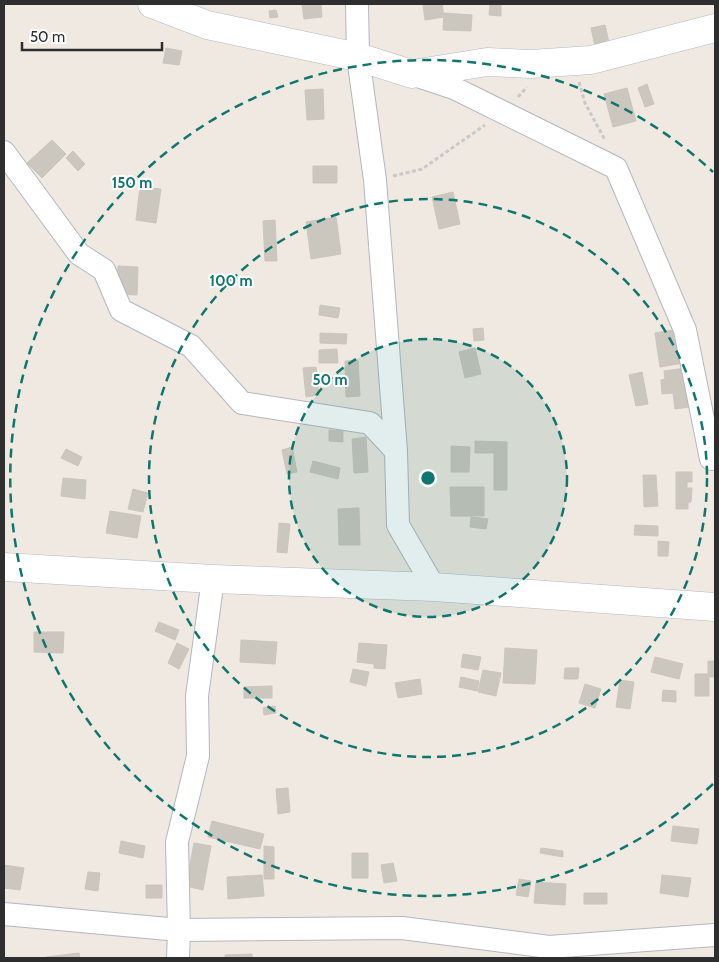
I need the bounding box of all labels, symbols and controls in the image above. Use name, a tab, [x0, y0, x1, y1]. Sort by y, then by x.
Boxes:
scale bar	[22, 20, 162, 52]
text: 50 m	[30, 28, 65, 46]
text: 150 m	[112, 174, 152, 192]
text: 100 m	[209, 272, 253, 290]
text: 50 m	[312, 371, 348, 389]
centre of rings	[419, 469, 437, 487]

